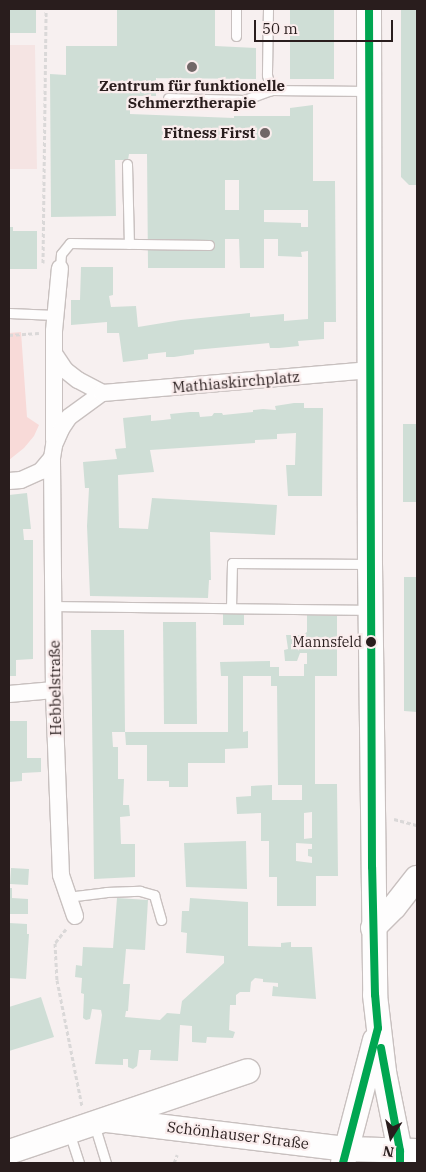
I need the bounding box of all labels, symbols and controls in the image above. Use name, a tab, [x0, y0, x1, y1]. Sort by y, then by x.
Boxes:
scale bar	[256, 10, 395, 42]
text: 50 m	[262, 19, 298, 38]
marker: Zentrum für funktionelle Schmerztherapie	[185, 60, 199, 74]
place label: Zentrum für funktionelle Schmerztherapie	[99, 76, 285, 111]
place label: Fitness First	[163, 124, 255, 142]
marker: Fitness First	[259, 127, 271, 139]
street label: Mathiaskirchplatz	[172, 367, 300, 397]
place label: Mannsfeld	[293, 634, 362, 650]
marker: Mannsfeld	[366, 637, 376, 647]
street label: Hebbelstraße	[45, 640, 65, 736]
north arrow	[366, 1112, 416, 1162]
street label: Schönhauser Straße	[166, 1117, 310, 1153]
text: N	[381, 1142, 395, 1162]

